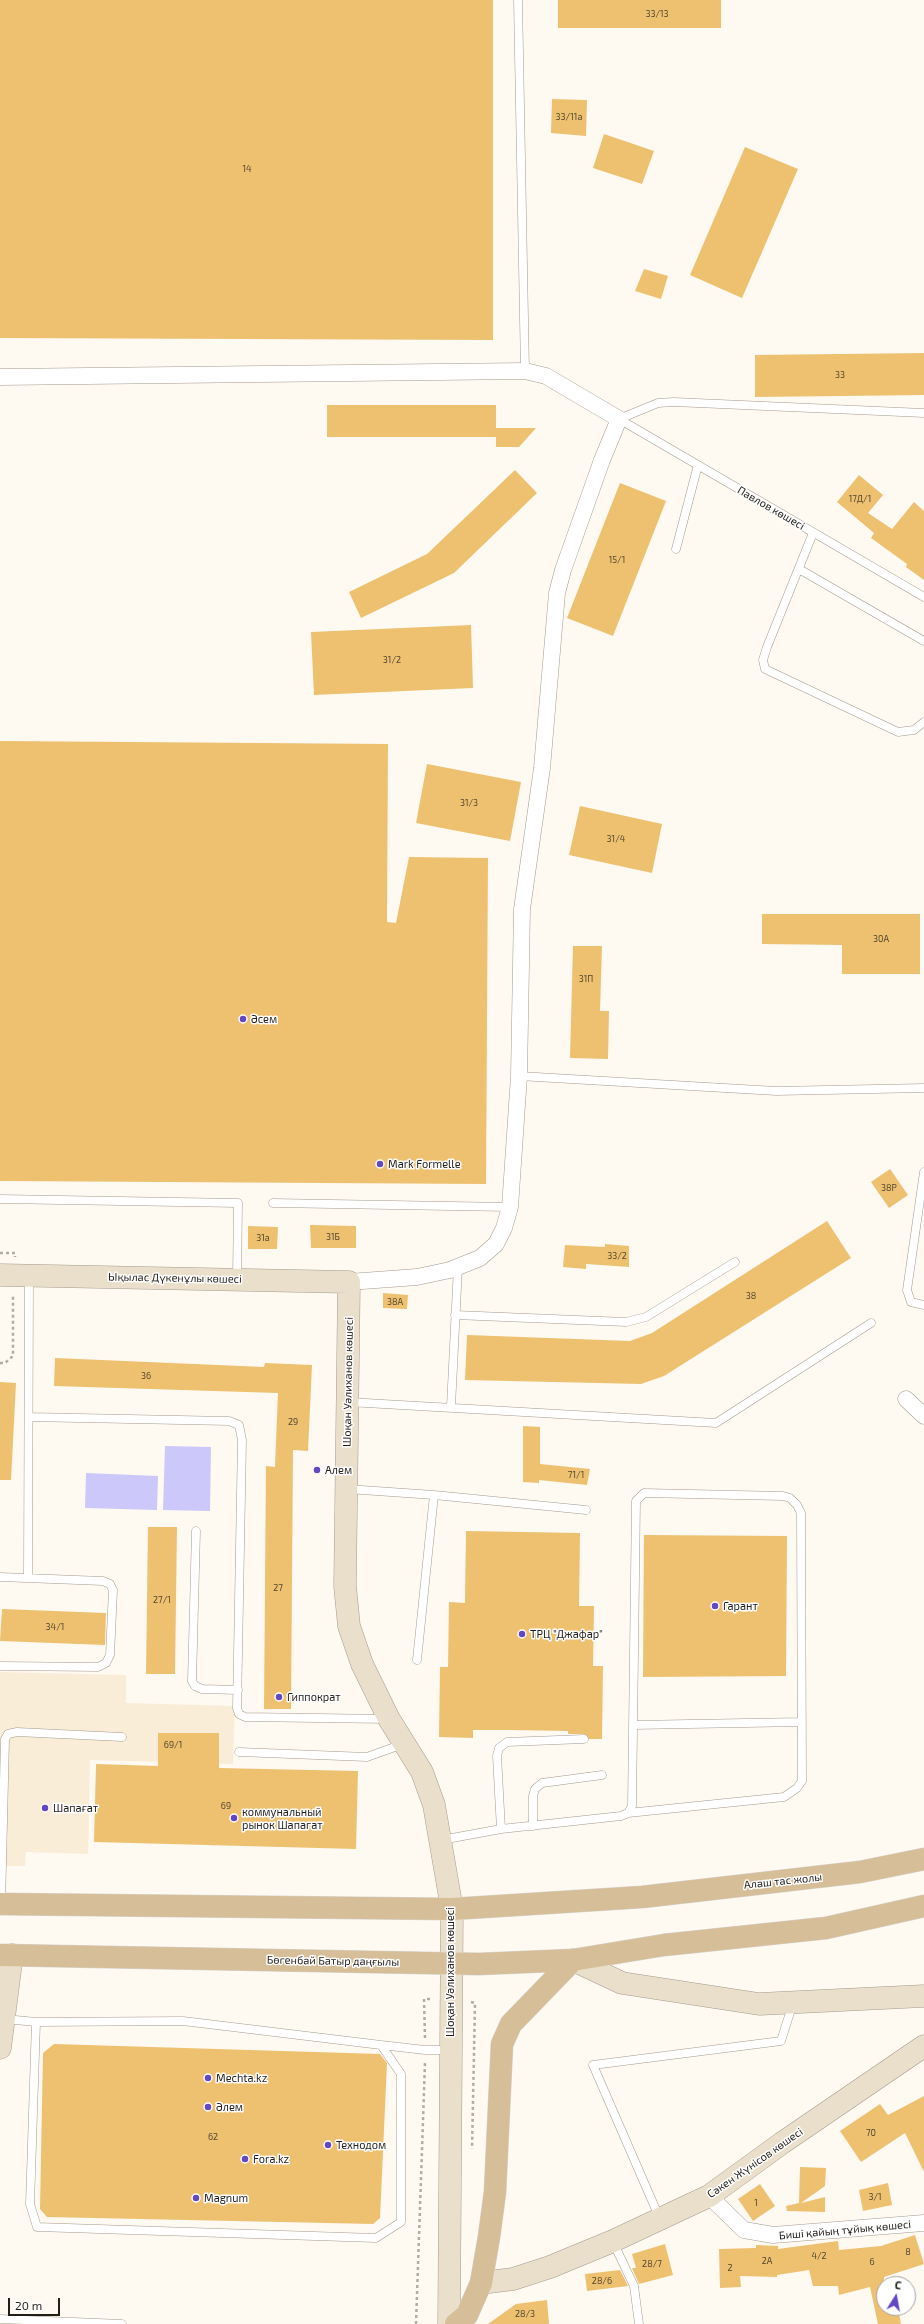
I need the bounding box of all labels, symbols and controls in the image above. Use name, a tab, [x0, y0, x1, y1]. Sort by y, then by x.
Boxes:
house number: 33/13	[645, 9, 669, 19]
house number: 33/11а	[556, 112, 582, 122]
house number: 14	[242, 164, 252, 174]
house number: 33	[835, 370, 845, 380]
street label: Павлов көшесі	[735, 483, 807, 533]
house number: 17Д/1	[849, 494, 871, 504]
house number: 15/1	[609, 555, 625, 565]
house number: 31/2	[383, 655, 401, 665]
house number: 31/3	[460, 798, 478, 808]
house number: 31/4	[607, 834, 625, 844]
house number: 30А	[873, 934, 889, 944]
house number: 31П	[579, 974, 593, 984]
place label: Әсем	[251, 1012, 277, 1026]
marker: Әсем	[238, 1014, 248, 1024]
place label: Mark Formelle	[388, 1157, 461, 1171]
marker: Mark Formelle	[375, 1159, 385, 1169]
house number: 38Р	[881, 1183, 897, 1193]
house number: 31Б	[326, 1232, 340, 1242]
house number: 31а	[256, 1233, 270, 1243]
house number: 33/2	[607, 1251, 627, 1261]
street label: Ықылас Дүкенұлы көшесі	[108, 1270, 242, 1286]
house number: 38	[746, 1291, 756, 1301]
house number: 38А	[387, 1297, 403, 1307]
street label: Шоқан Уәлиханов көшесі	[340, 1317, 356, 1447]
house number: 36	[141, 1371, 151, 1381]
house number: 29	[288, 1417, 298, 1427]
place label: Алем	[325, 1463, 352, 1477]
marker: Алем	[312, 1465, 322, 1475]
house number: 71/1	[568, 1470, 584, 1480]
house number: 27	[273, 1583, 283, 1593]
house number: 27/1	[153, 1595, 171, 1605]
place label: Гарант	[723, 1599, 758, 1613]
marker: Гарант	[710, 1601, 720, 1611]
house number: 34/1	[46, 1622, 64, 1632]
place label: ТРЦ "Джафар"	[530, 1627, 603, 1641]
marker: ТРЦ "Джафар"	[517, 1629, 527, 1639]
place label: Гиппократ	[287, 1690, 341, 1704]
marker: Гиппократ	[274, 1692, 284, 1702]
house number: 69/1	[164, 1740, 182, 1750]
place label: Шапағат	[53, 1801, 98, 1815]
house number: 69	[221, 1801, 231, 1811]
marker: Шапағат	[40, 1803, 50, 1813]
place label: коммунальный рынок Шапагат	[242, 1805, 323, 1831]
marker: коммунальный рынок Шапагат	[229, 1813, 239, 1823]
street label: Алаш тас жолы	[743, 1870, 823, 1892]
street label: Шоқан Уәлиханов көшесі	[443, 1907, 457, 2037]
street label: Бөгенбай Батыр даңғылы	[267, 1953, 399, 1969]
place label: Mechta.kz	[216, 2071, 267, 2085]
marker: Mechta.kz	[203, 2073, 213, 2083]
place label: Әлем	[216, 2100, 243, 2114]
marker: Әлем	[203, 2102, 213, 2112]
street label: Сәкен Жүнісов көшесі	[705, 2125, 805, 2201]
house number: 70	[866, 2128, 876, 2138]
house number: 62	[208, 2132, 218, 2142]
place label: Технодом	[336, 2138, 386, 2152]
marker: Технодом	[323, 2140, 333, 2150]
place label: Fora.kz	[253, 2152, 289, 2166]
marker: Fora.kz	[240, 2154, 250, 2164]
place label: Magnum	[204, 2191, 248, 2205]
house number: 3/1	[868, 2192, 882, 2202]
marker: Magnum	[191, 2193, 201, 2203]
house number: 1	[754, 2198, 758, 2208]
street label: Биші қайың тұйық көшесі	[778, 2218, 912, 2242]
house number: 8	[905, 2247, 911, 2257]
house number: 4/2	[811, 2251, 827, 2261]
house number: 2А	[762, 2256, 772, 2266]
house number: 6	[869, 2257, 875, 2267]
house number: 28/7	[642, 2259, 662, 2269]
house number: 2	[727, 2263, 733, 2273]
house number: 28/6	[592, 2276, 612, 2286]
north arrow	[876, 2276, 916, 2316]
text: С	[894, 2278, 903, 2292]
scale bar	[10, 2290, 62, 2316]
text: 20 m	[15, 2298, 42, 2312]
house number: 28/3	[515, 2309, 535, 2319]

